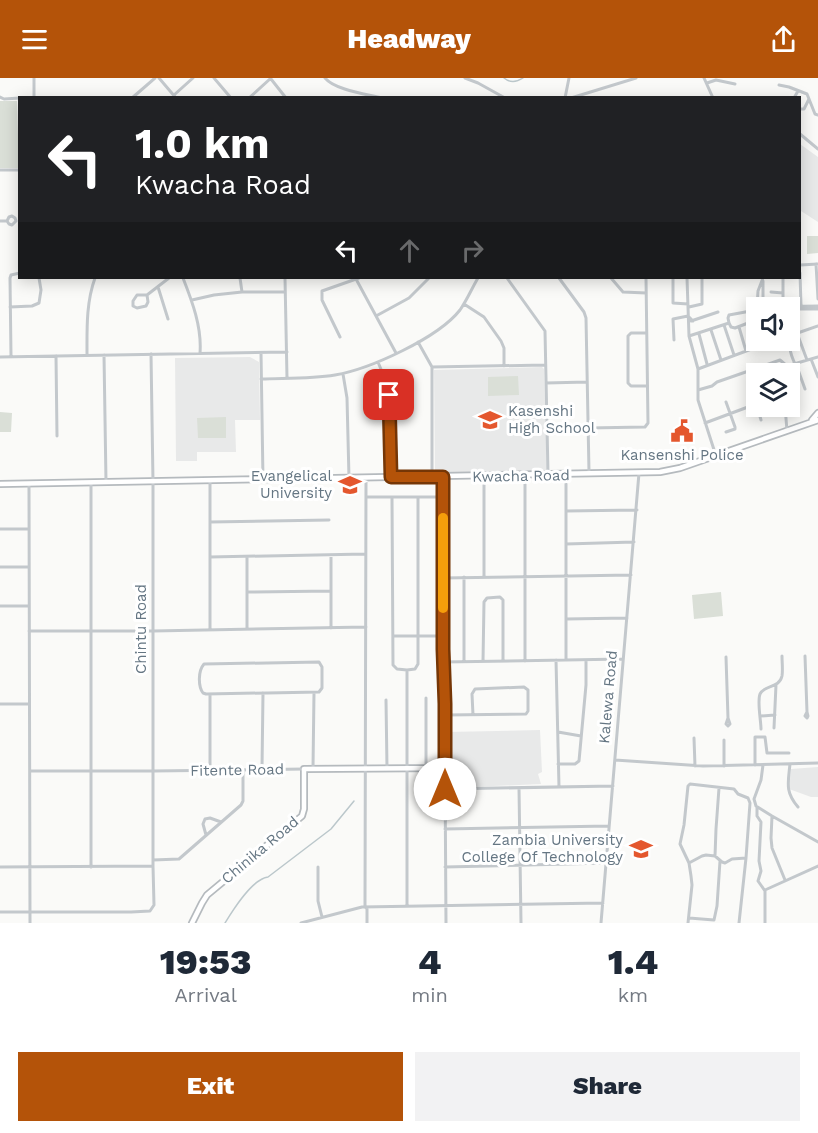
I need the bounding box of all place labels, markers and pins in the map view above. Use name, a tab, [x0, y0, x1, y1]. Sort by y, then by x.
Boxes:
pin	[363, 369, 414, 420]
place label: Kasenshi High School	[508, 402, 596, 437]
school or university icon: Kasenshi High School	[477, 407, 503, 433]
public building icon: Kansenshi Police	[669, 418, 695, 444]
place label: Kansenshi Police	[620, 446, 744, 464]
place label: Evangelical University	[251, 467, 332, 502]
school or university icon: Evangelical University	[337, 472, 363, 498]
place label: Zambia University College Of Technology	[462, 831, 623, 866]
school or university icon: Zambia University College Of Technology	[628, 836, 654, 862]

